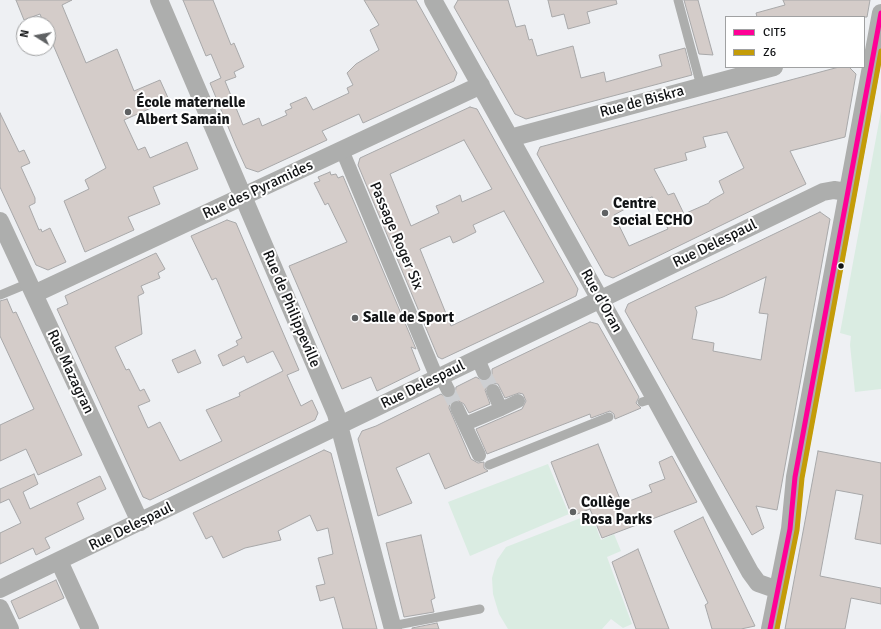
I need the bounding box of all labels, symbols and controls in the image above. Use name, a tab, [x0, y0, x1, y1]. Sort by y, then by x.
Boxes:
north arrow	[16, 16, 56, 56]
legend	[725, 16, 865, 68]
text: CIT5	[763, 25, 786, 40]
text: N	[18, 29, 32, 39]
text: Z6	[763, 45, 776, 60]
street label: Rue de Biskra	[598, 82, 686, 122]
place label: École maternelle Albert Samain	[136, 94, 245, 129]
marker: École maternelle Albert Samain	[123, 107, 133, 117]
street label: Rue des Pyramides	[200, 157, 316, 223]
street label: Passage Roger Six	[365, 179, 427, 293]
place label: Centre social ECHO	[613, 195, 693, 230]
marker: Centre social ECHO	[600, 208, 610, 218]
street label: Rue Delespaul	[670, 216, 760, 272]
street label: Rue de Philippeville	[258, 248, 324, 370]
unlabelled marker	[836, 261, 846, 271]
street label: Rue d'Oran	[576, 266, 626, 336]
place label: Salle de Sport	[363, 309, 454, 327]
marker: Salle de Sport	[350, 313, 360, 323]
street label: Rue Mazagran	[43, 327, 97, 417]
street label: Rue Delespaul	[378, 357, 468, 413]
place label: Collège Rosa Parks	[581, 494, 652, 529]
street label: Rue Delespaul	[86, 499, 176, 555]
marker: Collège Rosa Parks	[568, 507, 578, 517]

